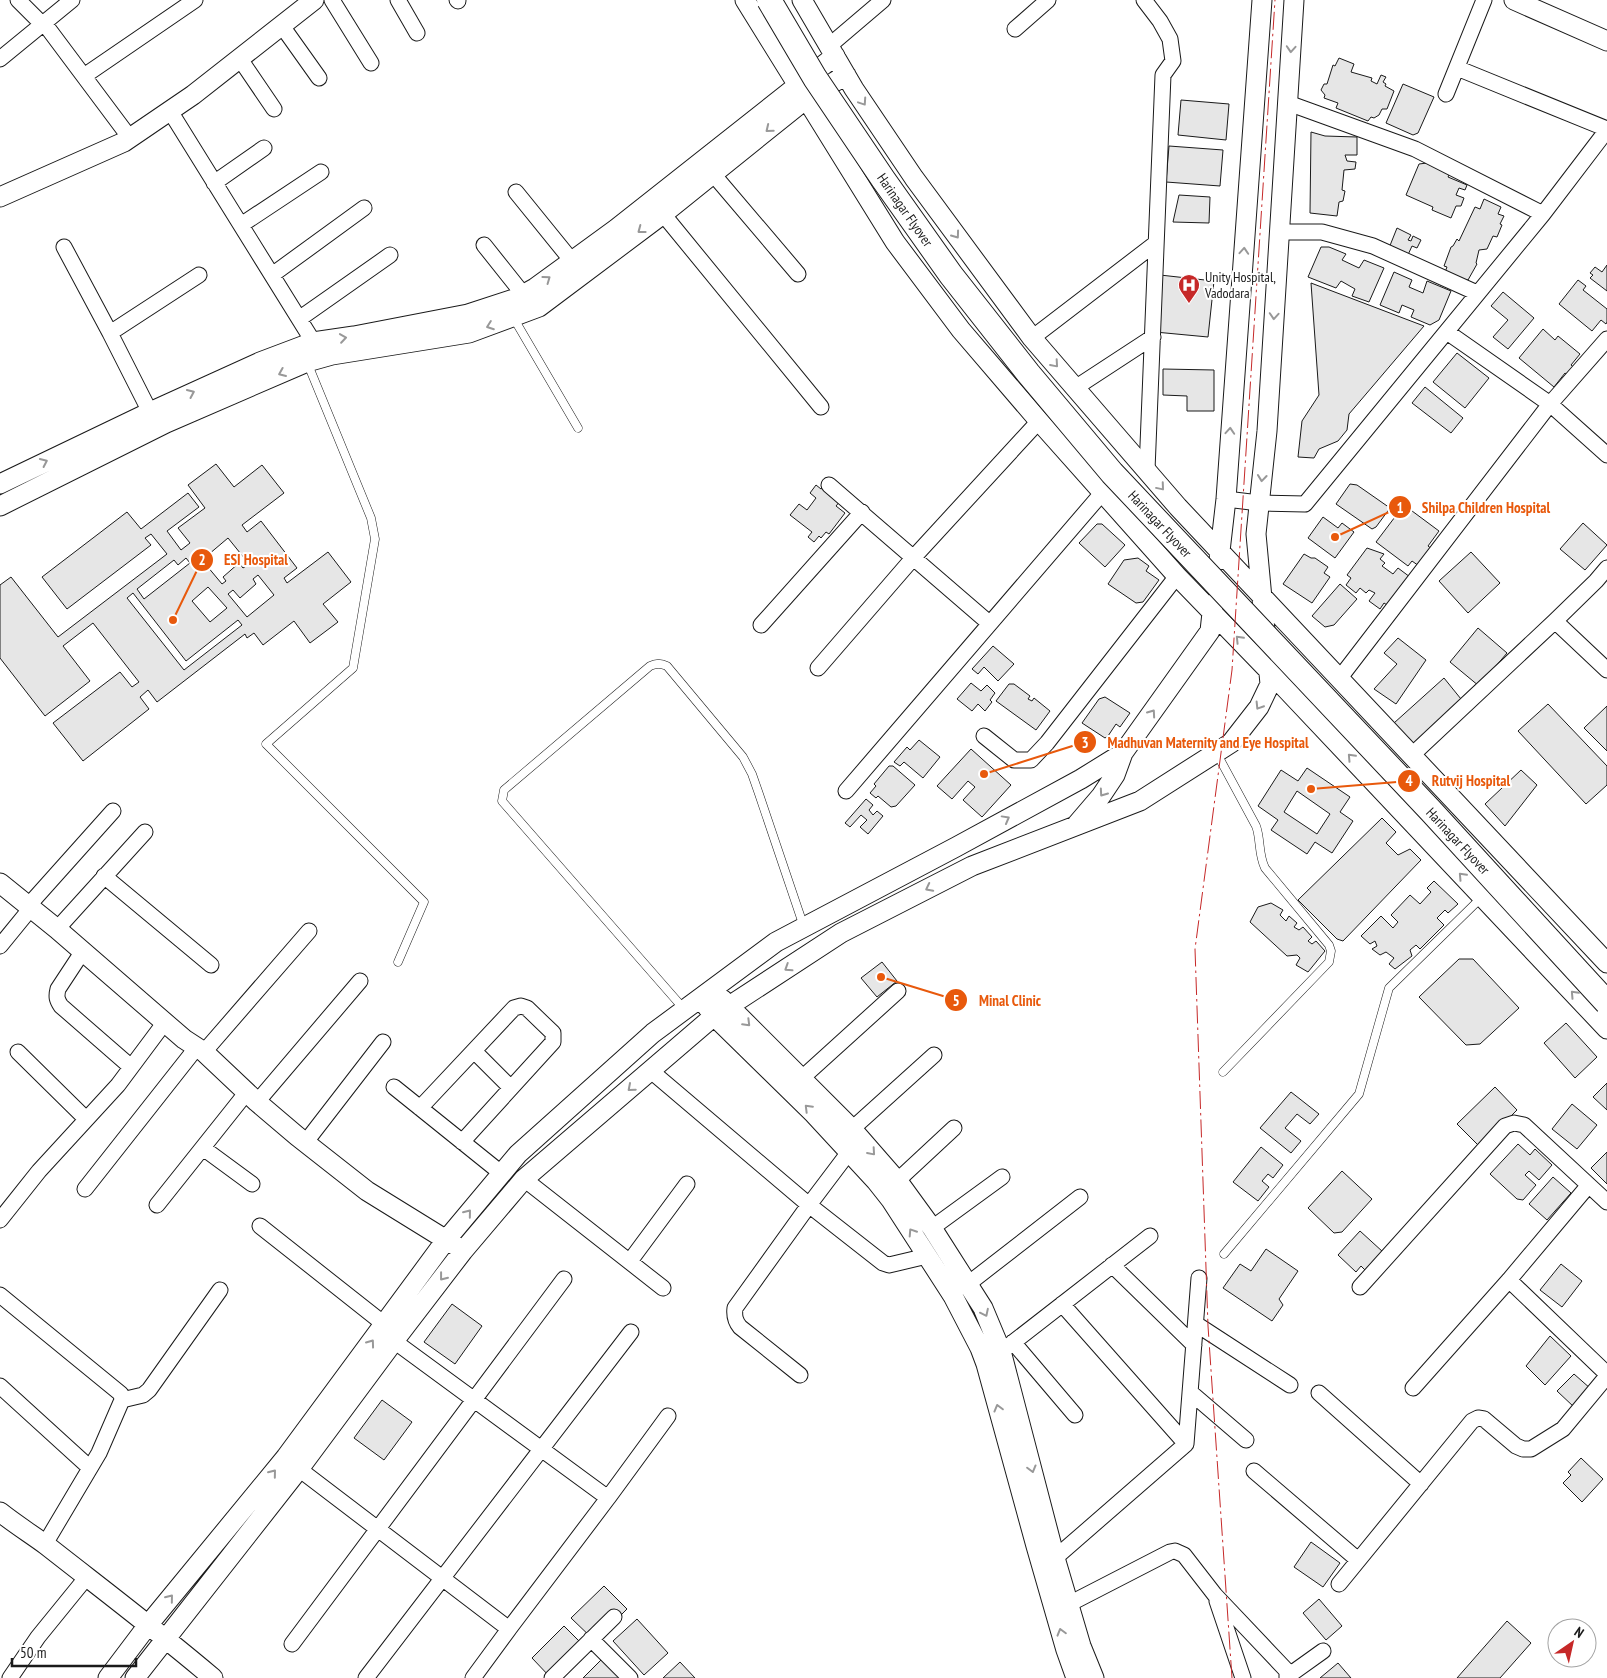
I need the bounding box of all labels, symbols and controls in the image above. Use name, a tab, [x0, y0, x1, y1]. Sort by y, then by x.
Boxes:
one-way arrow	[1286, 45, 1297, 53]
one-way arrow	[857, 96, 866, 105]
one-way arrow	[765, 124, 774, 133]
street label: Harinagar Flyover	[873, 170, 937, 250]
one-way arrow	[638, 225, 647, 233]
one-way arrow	[950, 229, 959, 239]
one-way arrow	[1238, 247, 1249, 255]
place label: Unity Hospital, Vadodara	[1204, 268, 1276, 302]
hospital icon: Unity Hospital, Vadodara	[1177, 273, 1201, 304]
one-way arrow	[541, 276, 551, 285]
one-way arrow	[1269, 312, 1280, 320]
one-way arrow	[487, 320, 495, 330]
one-way arrow	[339, 333, 347, 344]
one-way arrow	[1049, 358, 1058, 367]
one-way arrow	[278, 366, 287, 377]
one-way arrow	[186, 389, 195, 399]
one-way arrow	[1225, 426, 1236, 434]
one-way arrow	[39, 458, 48, 468]
one-way arrow	[1257, 474, 1268, 482]
one-way arrow	[1155, 481, 1164, 490]
street label: Harinagar Flyover	[1124, 487, 1196, 561]
callout: Shilpa Children Hospital	[1387, 492, 1561, 522]
text: 1	[1396, 498, 1404, 517]
text: Shilpa Children Hospital	[1422, 498, 1550, 517]
callout: ESI Hospital	[189, 545, 298, 575]
text: 2	[198, 550, 206, 569]
text: ESI Hospital	[224, 550, 288, 569]
one-way arrow	[1236, 636, 1245, 645]
one-way arrow	[1255, 701, 1265, 710]
one-way arrow	[1146, 709, 1155, 719]
callout: Madhuvan Maternity and Eye Hospital	[1072, 727, 1319, 757]
text: 3	[1081, 733, 1089, 752]
text: Madhuvan Maternity and Eye Hospital	[1107, 733, 1309, 752]
one-way arrow	[1348, 754, 1357, 763]
callout: Rutvij Hospital	[1397, 766, 1520, 796]
text: 4	[1405, 771, 1413, 790]
text: Rutvij Hospital	[1432, 771, 1510, 790]
one-way arrow	[1100, 787, 1109, 796]
street label: Harinagar Flyover	[1422, 804, 1494, 878]
one-way arrow	[1001, 815, 1010, 825]
one-way arrow	[1459, 872, 1468, 881]
one-way arrow	[925, 882, 934, 892]
one-way arrow	[784, 962, 793, 972]
callout: Minal Clinic	[943, 985, 1051, 1015]
one-way arrow	[1571, 990, 1580, 999]
text: 5	[952, 991, 960, 1010]
text: Minal Clinic	[979, 991, 1042, 1010]
one-way arrow	[741, 1017, 750, 1026]
one-way arrow	[627, 1082, 636, 1091]
one-way arrow	[804, 1104, 813, 1113]
one-way arrow	[866, 1147, 875, 1156]
one-way arrow	[463, 1210, 471, 1219]
one-way arrow	[908, 1228, 918, 1237]
one-way arrow	[440, 1271, 449, 1281]
one-way arrow	[979, 1308, 989, 1317]
one-way arrow	[365, 1340, 373, 1349]
one-way arrow	[993, 1404, 1004, 1412]
one-way arrow	[1026, 1464, 1037, 1473]
one-way arrow	[268, 1469, 277, 1478]
one-way arrow	[164, 1595, 172, 1604]
north arrow	[1547, 1618, 1597, 1668]
text: N	[1571, 1623, 1587, 1642]
one-way arrow	[1056, 1628, 1066, 1636]
scale bar	[12, 1636, 136, 1668]
text: 50 m	[20, 1643, 46, 1662]

